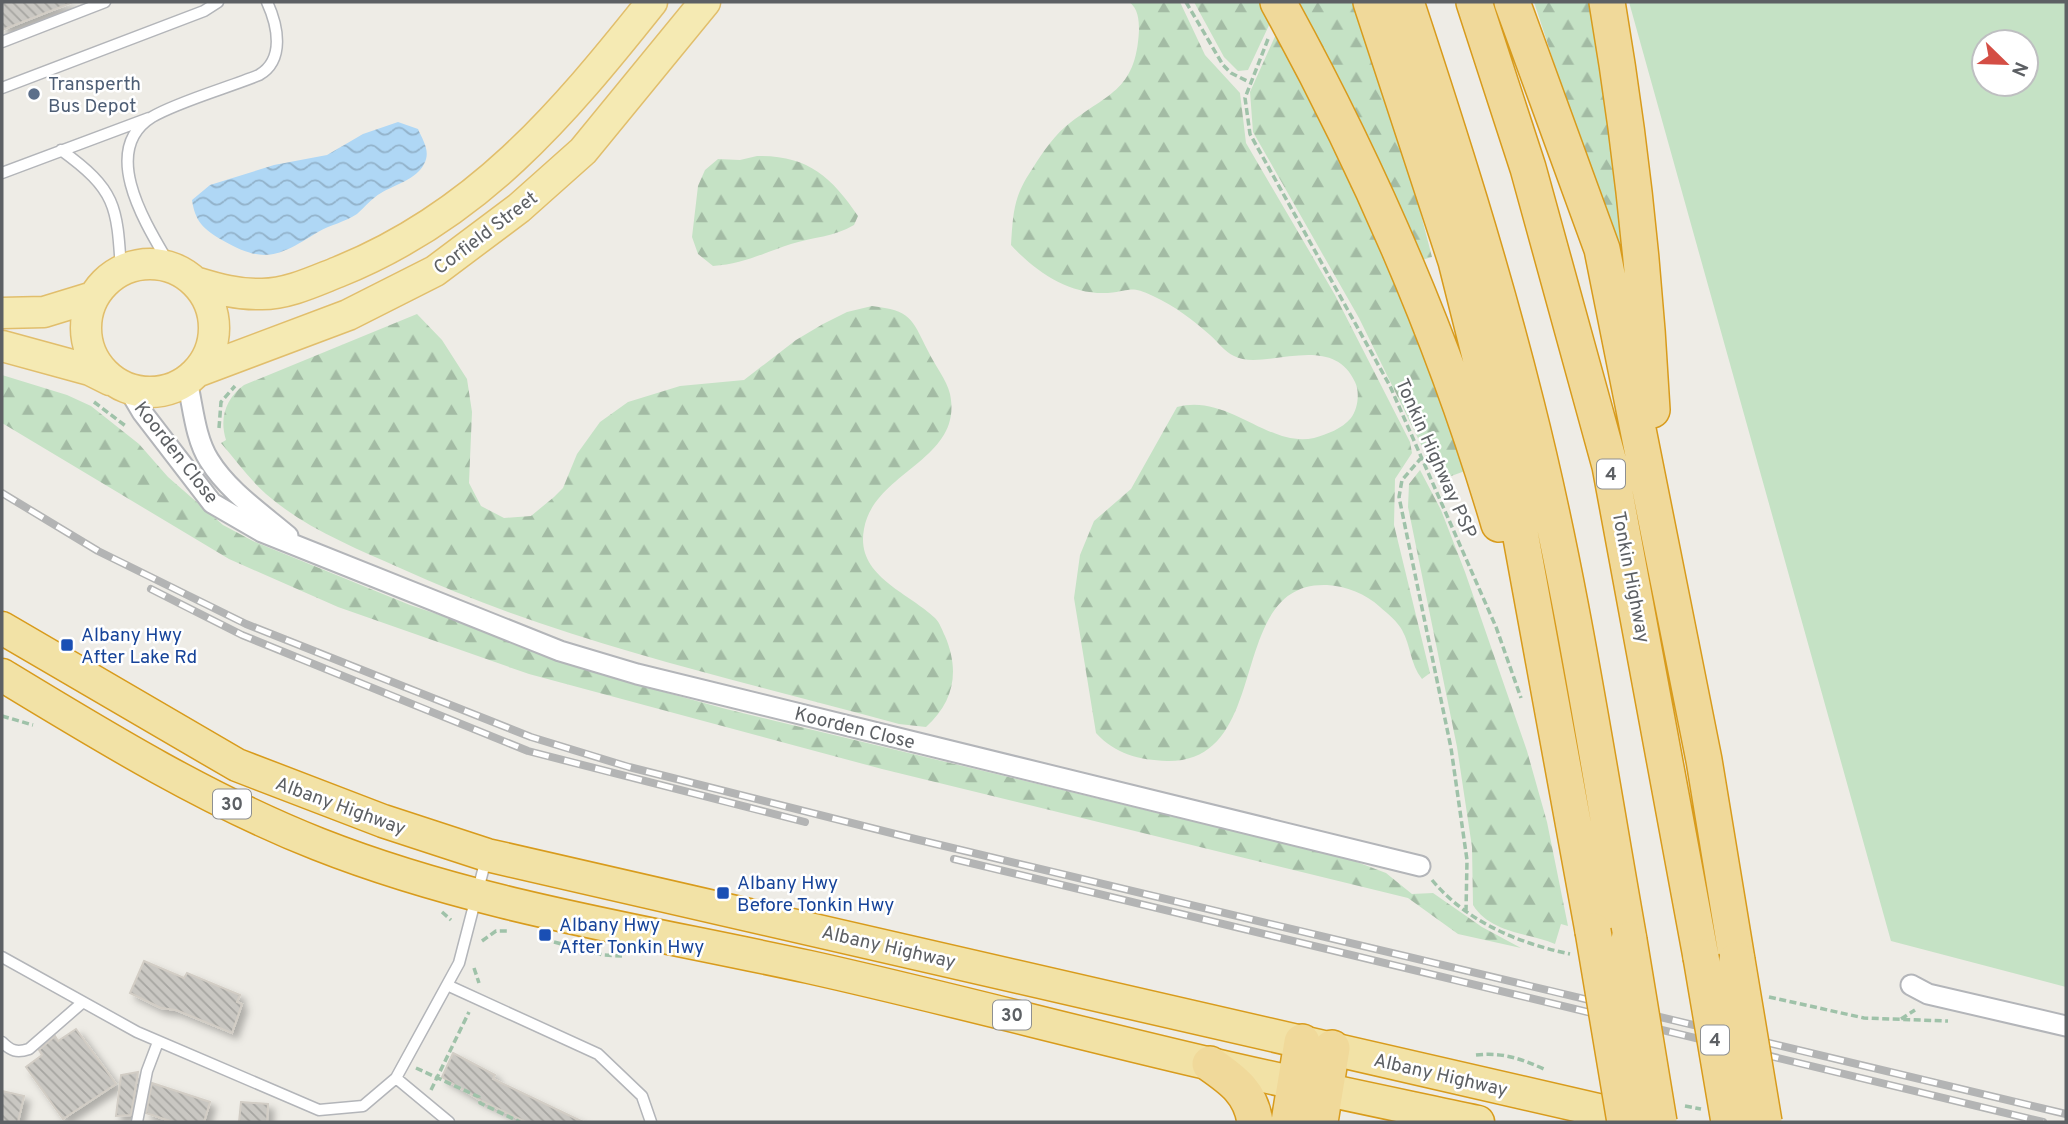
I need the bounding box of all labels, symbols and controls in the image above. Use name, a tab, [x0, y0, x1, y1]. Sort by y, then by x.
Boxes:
north arrow	[1970, 28, 2040, 98]
text: N	[2005, 58, 2033, 80]
place label: Transperth Bus Depot	[48, 73, 141, 119]
marker: Transperth Bus Depot	[26, 86, 42, 102]
street label: Corfield Street	[429, 187, 543, 281]
street label: Tonkin Highway PSP	[1389, 375, 1481, 543]
street label: Koorden Close	[128, 397, 223, 509]
road number: 4	[1597, 460, 1625, 488]
street label: Tonkin Highway	[1606, 510, 1655, 645]
place label: Albany Hwy After Lake Rd	[81, 624, 197, 670]
marker: Albany Hwy After Lake Rd	[59, 637, 75, 653]
street label: Koorden Close	[792, 702, 917, 755]
street label: Albany Highway	[272, 772, 409, 842]
road number: 30	[213, 790, 251, 818]
place label: Albany Hwy Before Tonkin Hwy	[737, 872, 894, 918]
marker: Albany Hwy Before Tonkin Hwy	[715, 885, 731, 901]
place label: Albany Hwy After Tonkin Hwy	[559, 914, 704, 960]
street label: Albany Highway	[819, 921, 958, 975]
marker: Albany Hwy After Tonkin Hwy	[537, 927, 553, 943]
road number: 30	[993, 1000, 1031, 1030]
road number: 4	[1701, 1026, 1729, 1055]
street label: Albany Highway	[1371, 1049, 1510, 1103]

